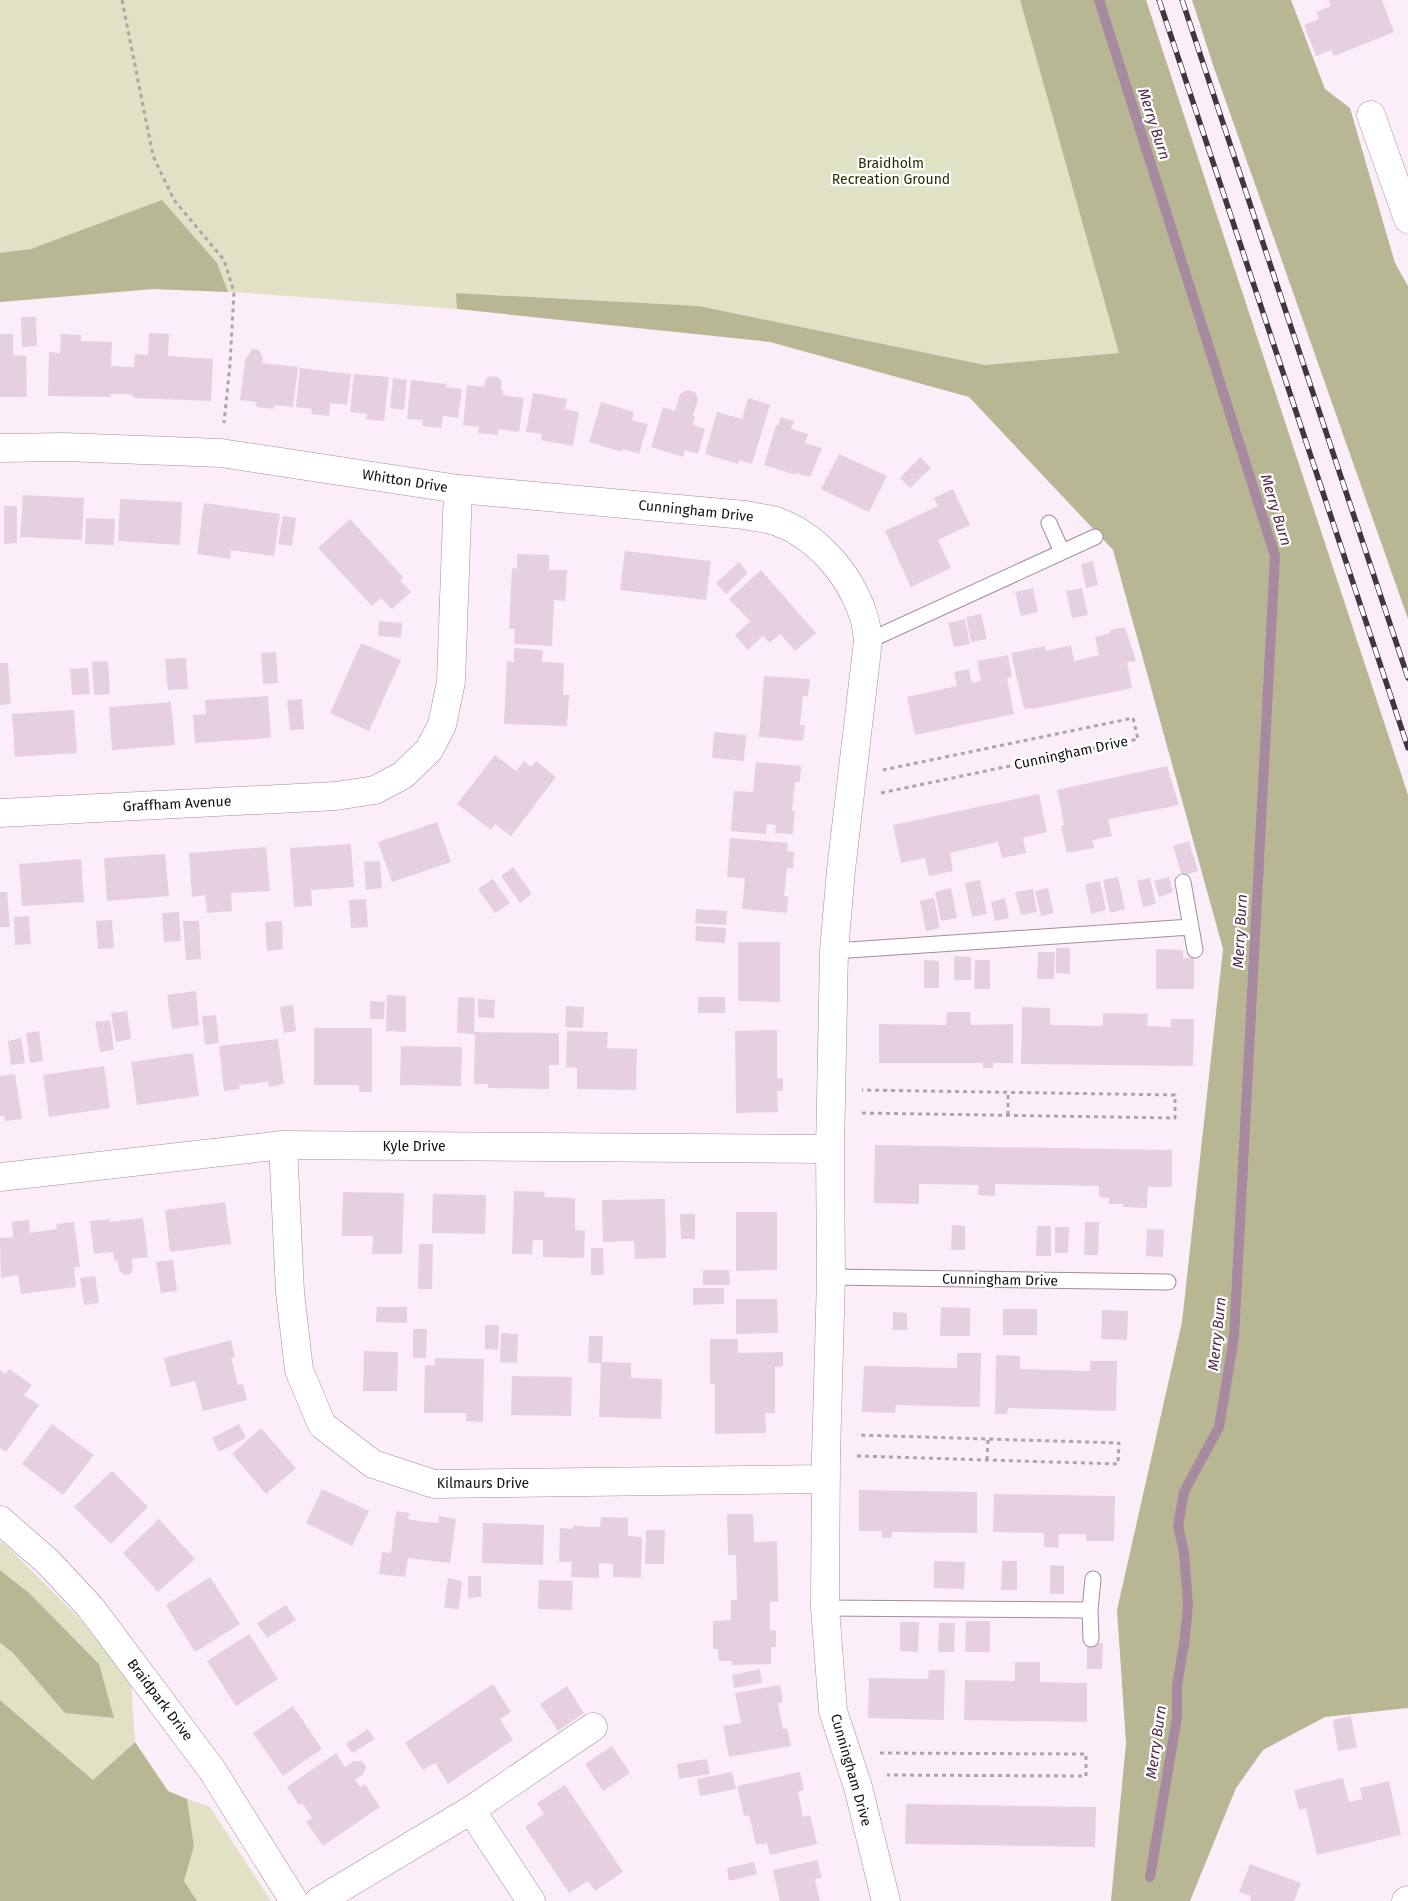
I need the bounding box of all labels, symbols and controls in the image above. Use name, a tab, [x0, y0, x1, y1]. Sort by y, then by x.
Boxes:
water label: Merry Burn	[1134, 86, 1174, 162]
park label: Braidholm Recreation Ground	[832, 155, 950, 188]
street label: Whitton Drive	[361, 466, 449, 496]
water label: Merry Burn	[1257, 472, 1295, 548]
street label: Cunningham Drive	[637, 496, 755, 526]
street label: Cunningham Drive	[1013, 733, 1129, 773]
street label: Graffham Avenue	[122, 793, 232, 815]
water label: Merry Burn	[1229, 894, 1251, 968]
street label: Kyle Drive	[382, 1138, 446, 1155]
street label: Cunningham Drive	[942, 1270, 1058, 1290]
water label: Merry Burn	[1204, 1296, 1230, 1372]
street label: Kilmaurs Drive	[437, 1475, 529, 1492]
street label: Braidpark Drive	[124, 1656, 196, 1744]
water label: Merry Burn	[1142, 1704, 1170, 1780]
street label: Cunningham Drive	[827, 1712, 875, 1828]

